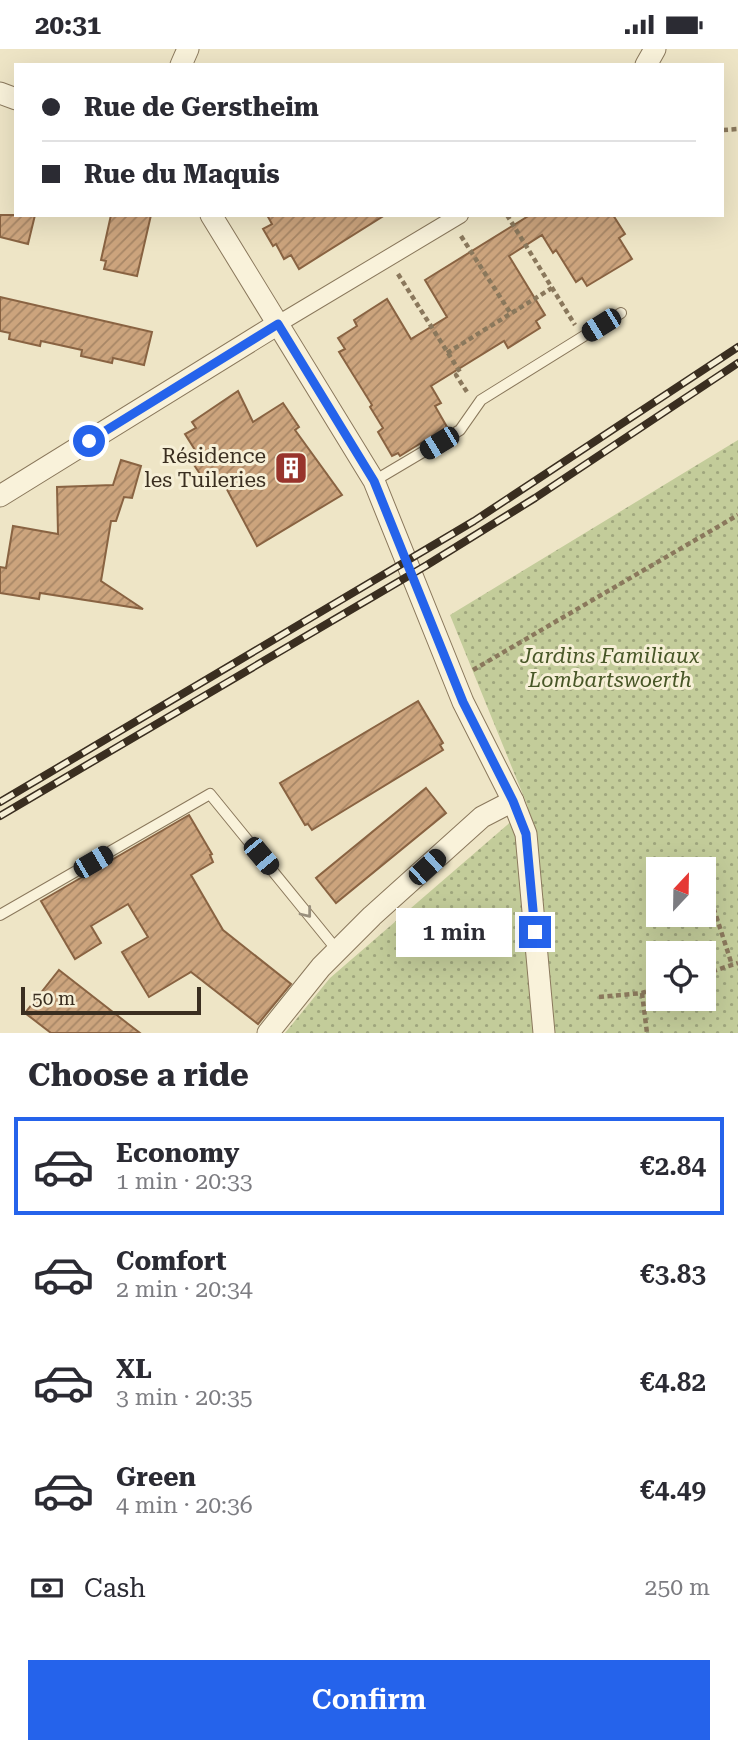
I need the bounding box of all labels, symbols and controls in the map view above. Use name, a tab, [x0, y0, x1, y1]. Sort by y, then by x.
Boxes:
text: 20:31	[35, 10, 101, 40]
text: Rue de Gerstheim	[84, 92, 319, 122]
text: Rue du Maquis	[84, 159, 280, 189]
car	[578, 305, 625, 345]
car	[416, 423, 463, 463]
route start	[73, 425, 105, 457]
place label: Résidence les Tuileries	[144, 444, 266, 492]
building icon: Résidence les Tuileries	[272, 449, 310, 487]
park label: Jardins Familiaux Lombartswoerth	[519, 644, 700, 692]
car	[240, 833, 283, 879]
car	[70, 842, 117, 882]
car	[405, 845, 450, 889]
north arrow	[646, 857, 716, 927]
map controls	[646, 857, 716, 1011]
one-way arrow	[299, 906, 312, 918]
callout: 1 min	[395, 907, 510, 957]
route end	[519, 916, 551, 948]
text: 1 min	[422, 919, 486, 946]
button: locate	[646, 941, 716, 1011]
scale bar	[21, 984, 201, 1016]
text: 50 m	[32, 987, 75, 1010]
text: Choose a ride	[28, 1056, 249, 1094]
icon: car	[32, 1135, 95, 1198]
text: Economy	[116, 1138, 239, 1168]
text: €2.84	[640, 1151, 706, 1181]
text: 1 min · 20:33	[116, 1168, 253, 1195]
icon: car	[32, 1243, 95, 1306]
text: Comfort	[116, 1246, 226, 1276]
text: €3.83	[640, 1259, 706, 1289]
text: 2 min · 20:34	[116, 1276, 253, 1303]
icon: car	[32, 1351, 95, 1414]
text: XL	[116, 1354, 152, 1384]
text: €4.82	[640, 1367, 706, 1397]
text: 3 min · 20:35	[116, 1384, 253, 1411]
icon: car	[32, 1459, 95, 1522]
text: Green	[116, 1462, 196, 1492]
text: €4.49	[640, 1475, 706, 1505]
text: 4 min · 20:36	[116, 1492, 253, 1519]
icon: cash	[28, 1569, 66, 1607]
text: Cash	[84, 1573, 146, 1603]
text: 250 m	[645, 1574, 710, 1601]
button: Confirm	[28, 1660, 710, 1740]

